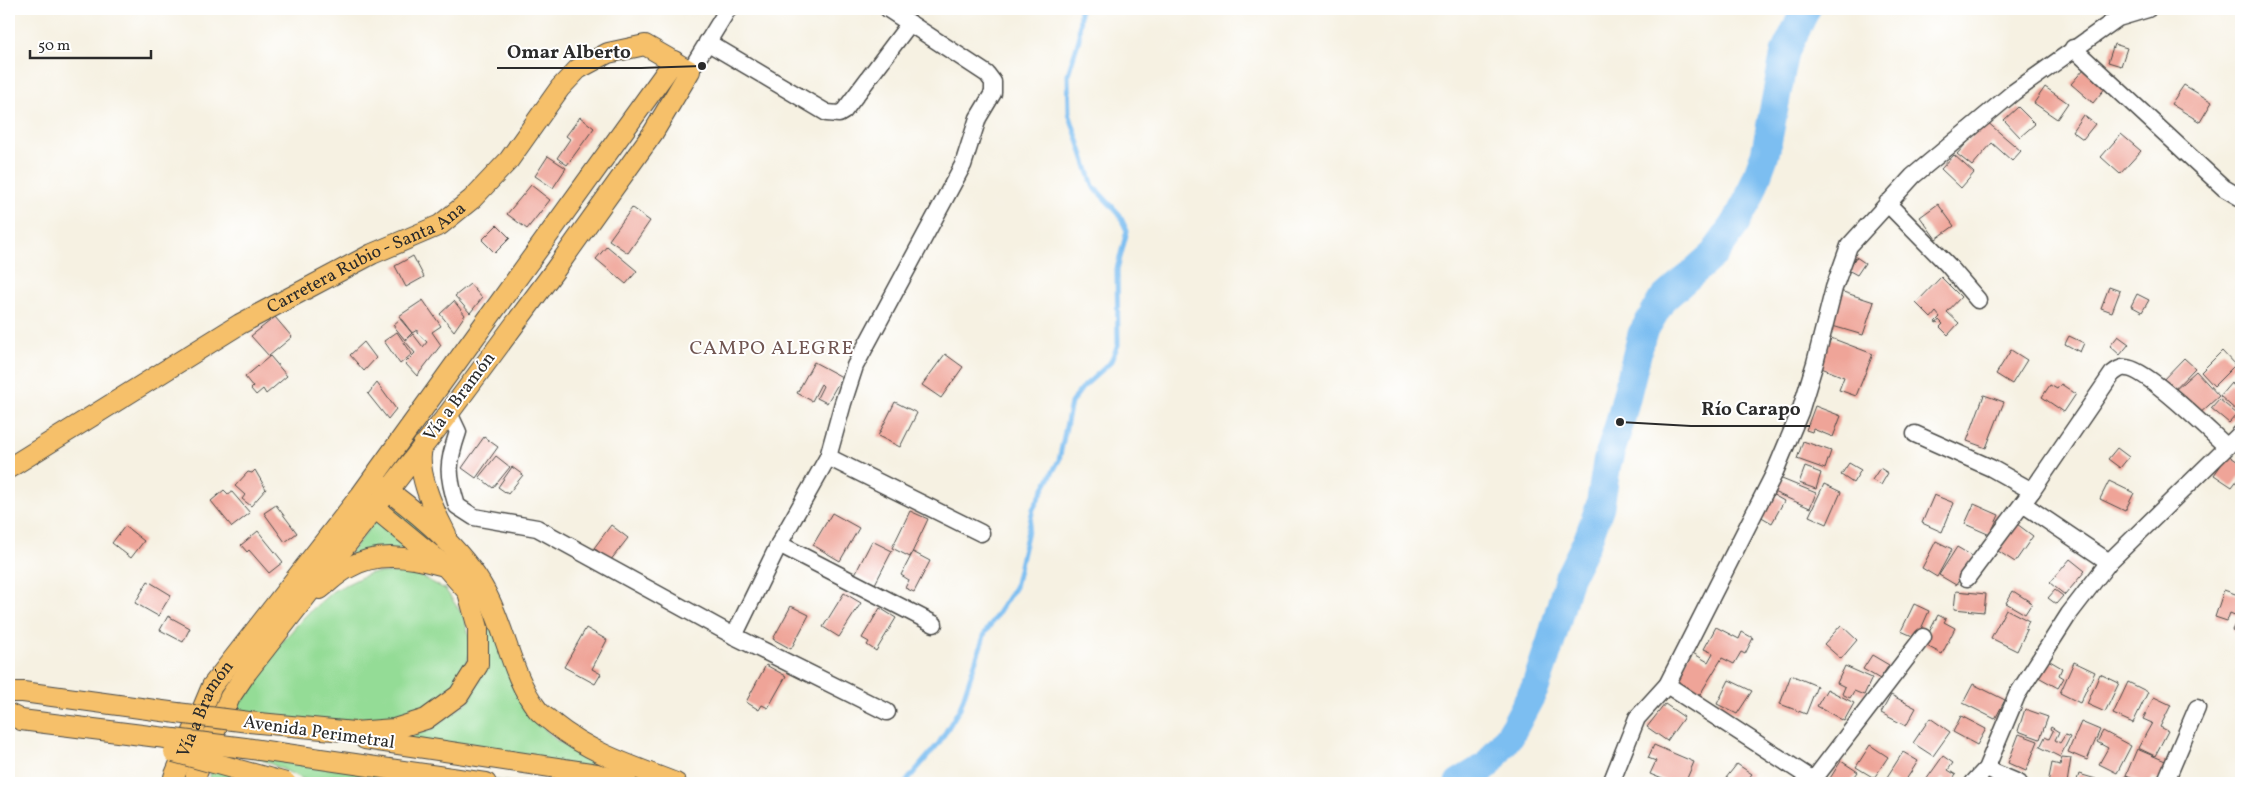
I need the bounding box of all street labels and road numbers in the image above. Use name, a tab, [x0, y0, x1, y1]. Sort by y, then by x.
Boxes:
street label: Carretera Rubio - Santa Ana	[262, 196, 471, 320]
street label: Vía a Bramón	[418, 347, 502, 447]
street label: Vía a Bramón	[171, 655, 240, 761]
street label: Avenida Perimetral	[242, 710, 396, 756]

